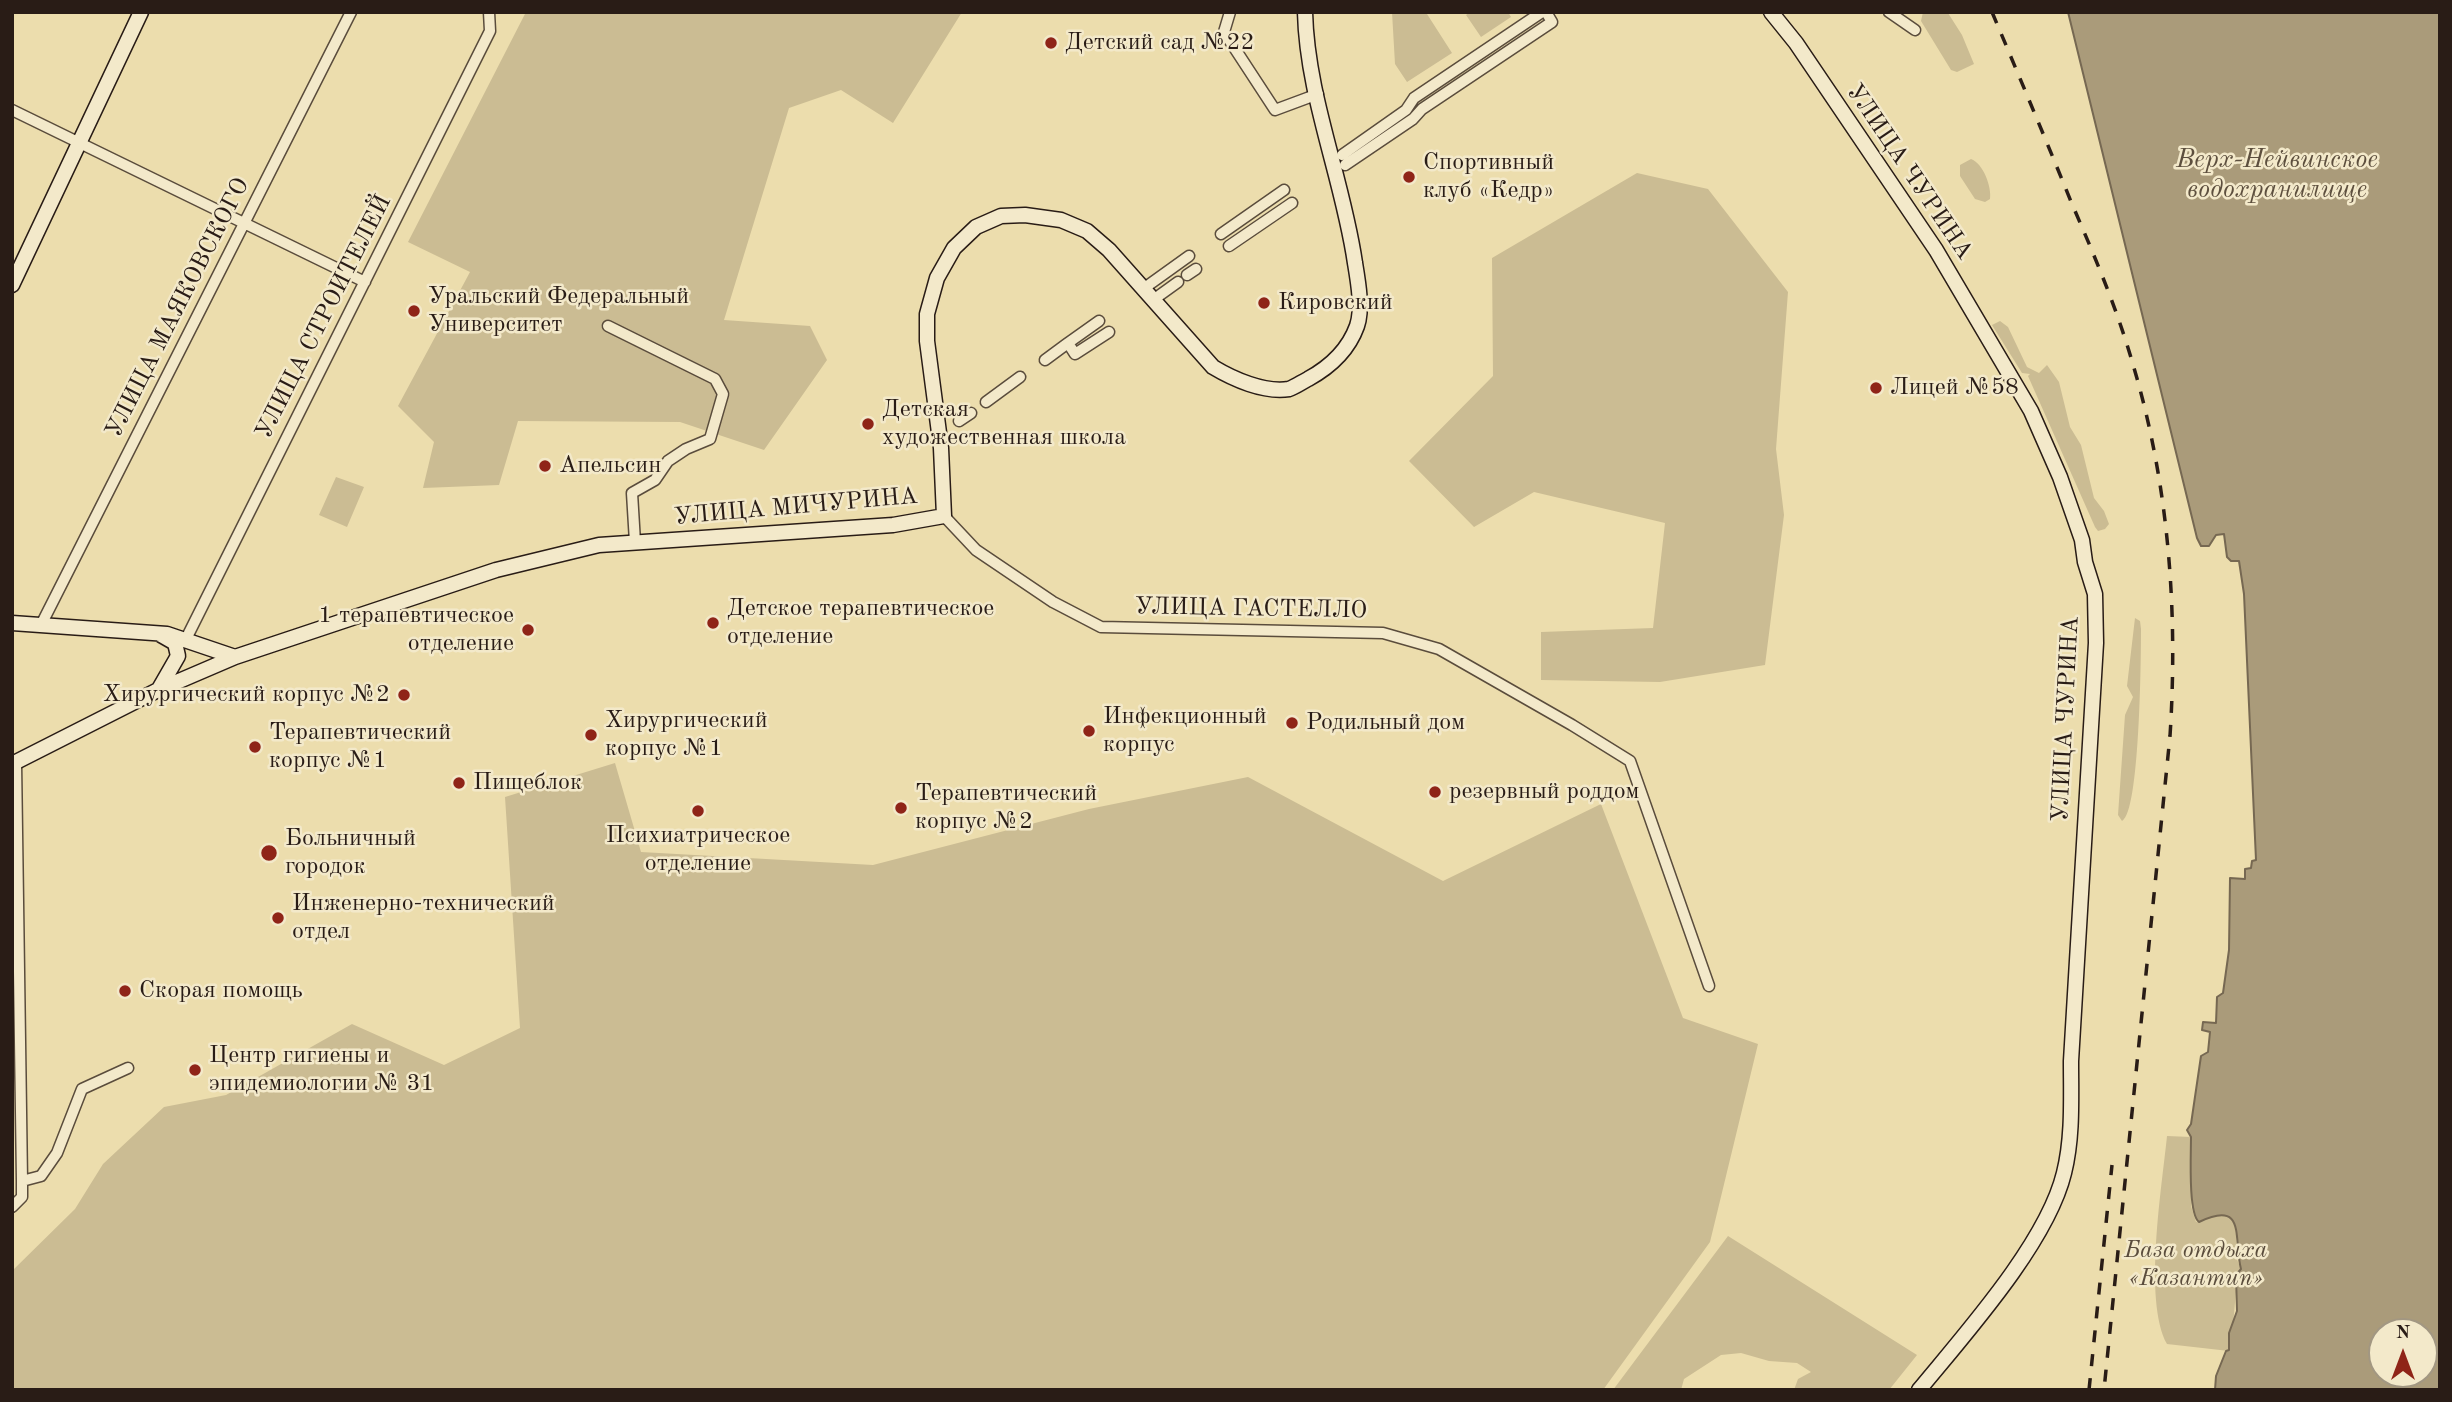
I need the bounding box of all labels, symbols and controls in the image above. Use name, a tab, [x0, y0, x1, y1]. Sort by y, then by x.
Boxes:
place label: Детский сад №22	[1065, 29, 1254, 57]
marker: Детский сад №22	[1043, 35, 1059, 51]
street label: УЛИЦА ЧУРИНА	[1839, 79, 1979, 265]
water label: Верх-Нейвинское водохранилище	[2176, 144, 2378, 206]
place label: Спортивный клуб «Кедр»	[1423, 149, 1554, 205]
marker: Спортивный клуб «Кедр»	[1401, 169, 1417, 185]
street label: УЛИЦА МАЯКОВСКОГО	[100, 173, 256, 443]
street label: УЛИЦА СТРОИТЕЛЕЙ	[250, 190, 398, 444]
place label: Уральский Федеральный Университет	[428, 283, 689, 339]
place label: Кировский	[1278, 289, 1393, 317]
marker: Кировский	[1256, 295, 1272, 311]
marker: Уральский Федеральный Университет	[406, 303, 422, 319]
place label: Лицей №58	[1890, 374, 2019, 402]
marker: Лицей №58	[1868, 380, 1884, 396]
place label: Детская художественная школа	[882, 396, 1126, 452]
marker: Детская художественная школа	[860, 416, 876, 432]
place label: Апельсин	[559, 452, 661, 480]
marker: Апельсин	[537, 458, 553, 474]
street label: УЛИЦА МИЧУРИНА	[673, 482, 919, 532]
street label: УЛИЦА ГАСТЕЛЛО	[1135, 593, 1367, 625]
place label: Детское терапевтическое отделение	[727, 595, 994, 651]
place label: 1 терапевтическое отделение	[318, 602, 514, 658]
marker: Детское терапевтическое отделение	[705, 615, 721, 631]
street label: УЛИЦА ЧУРИНА	[2046, 615, 2086, 823]
marker: 1 терапевтическое отделение	[520, 622, 536, 638]
place label: Хирургический корпус №2	[103, 681, 390, 709]
marker: Хирургический корпус №2	[396, 687, 412, 703]
place label: Инфекционный корпус	[1103, 703, 1267, 759]
place label: Хирургический корпус №1	[605, 707, 768, 763]
place label: Родильный дом	[1306, 709, 1465, 737]
marker: Родильный дом	[1284, 715, 1300, 731]
place label: Терапевтический корпус №1	[269, 719, 451, 775]
marker: Инфекционный корпус	[1081, 723, 1097, 739]
marker: Хирургический корпус №1	[583, 727, 599, 743]
marker: Терапевтический корпус №1	[247, 739, 263, 755]
place label: Пищеблок	[473, 769, 582, 797]
marker: Пищеблок	[451, 775, 467, 791]
place label: резервный роддом	[1449, 778, 1639, 806]
place label: Терапевтический корпус №2	[915, 780, 1097, 836]
marker: резервный роддом	[1427, 784, 1443, 800]
marker: Терапевтический корпус №2	[893, 800, 909, 816]
marker: Психиатрическое отделение	[690, 803, 706, 819]
place label: Психиатрическое отделение	[606, 822, 790, 878]
place label: Больничный городок	[285, 825, 416, 881]
marker: Больничный городок	[259, 843, 279, 863]
place label: Инженерно-технический отдел	[292, 890, 555, 946]
marker: Инженерно-технический отдел	[270, 910, 286, 926]
place label: Скорая помощь	[139, 977, 303, 1005]
marker: Скорая помощь	[117, 983, 133, 999]
place label: Центр гигиены и эпидемиологии № 31	[209, 1042, 434, 1098]
marker: Центр гигиены и эпидемиологии № 31	[187, 1062, 203, 1078]
park label: База отдыха «Казантип»	[2125, 1237, 2267, 1293]
north arrow	[2368, 1318, 2438, 1388]
text: N	[2396, 1324, 2410, 1343]

